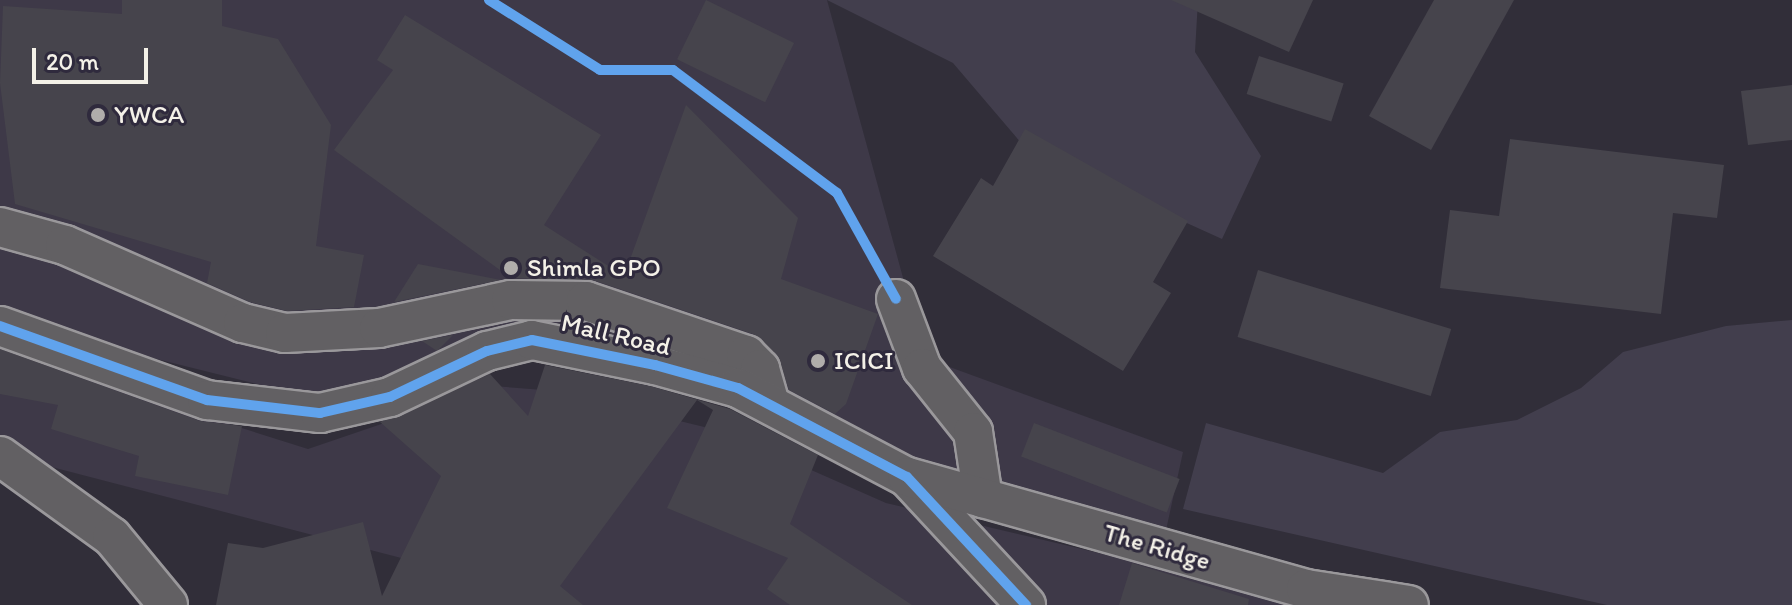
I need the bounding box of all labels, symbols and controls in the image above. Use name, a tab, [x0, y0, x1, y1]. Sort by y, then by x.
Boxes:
scale bar	[36, 32, 152, 82]
text: 20 m	[46, 47, 99, 76]
place label: YWCA	[114, 99, 184, 131]
marker: YWCA	[89, 106, 107, 124]
place label: Shimla GPO	[527, 252, 661, 284]
marker: Shimla GPO	[502, 259, 520, 277]
street label: Mall Road	[559, 307, 673, 363]
place label: ICICI	[834, 345, 894, 377]
marker: ICICI	[809, 352, 827, 370]
street label: The Ridge	[1100, 517, 1214, 577]

